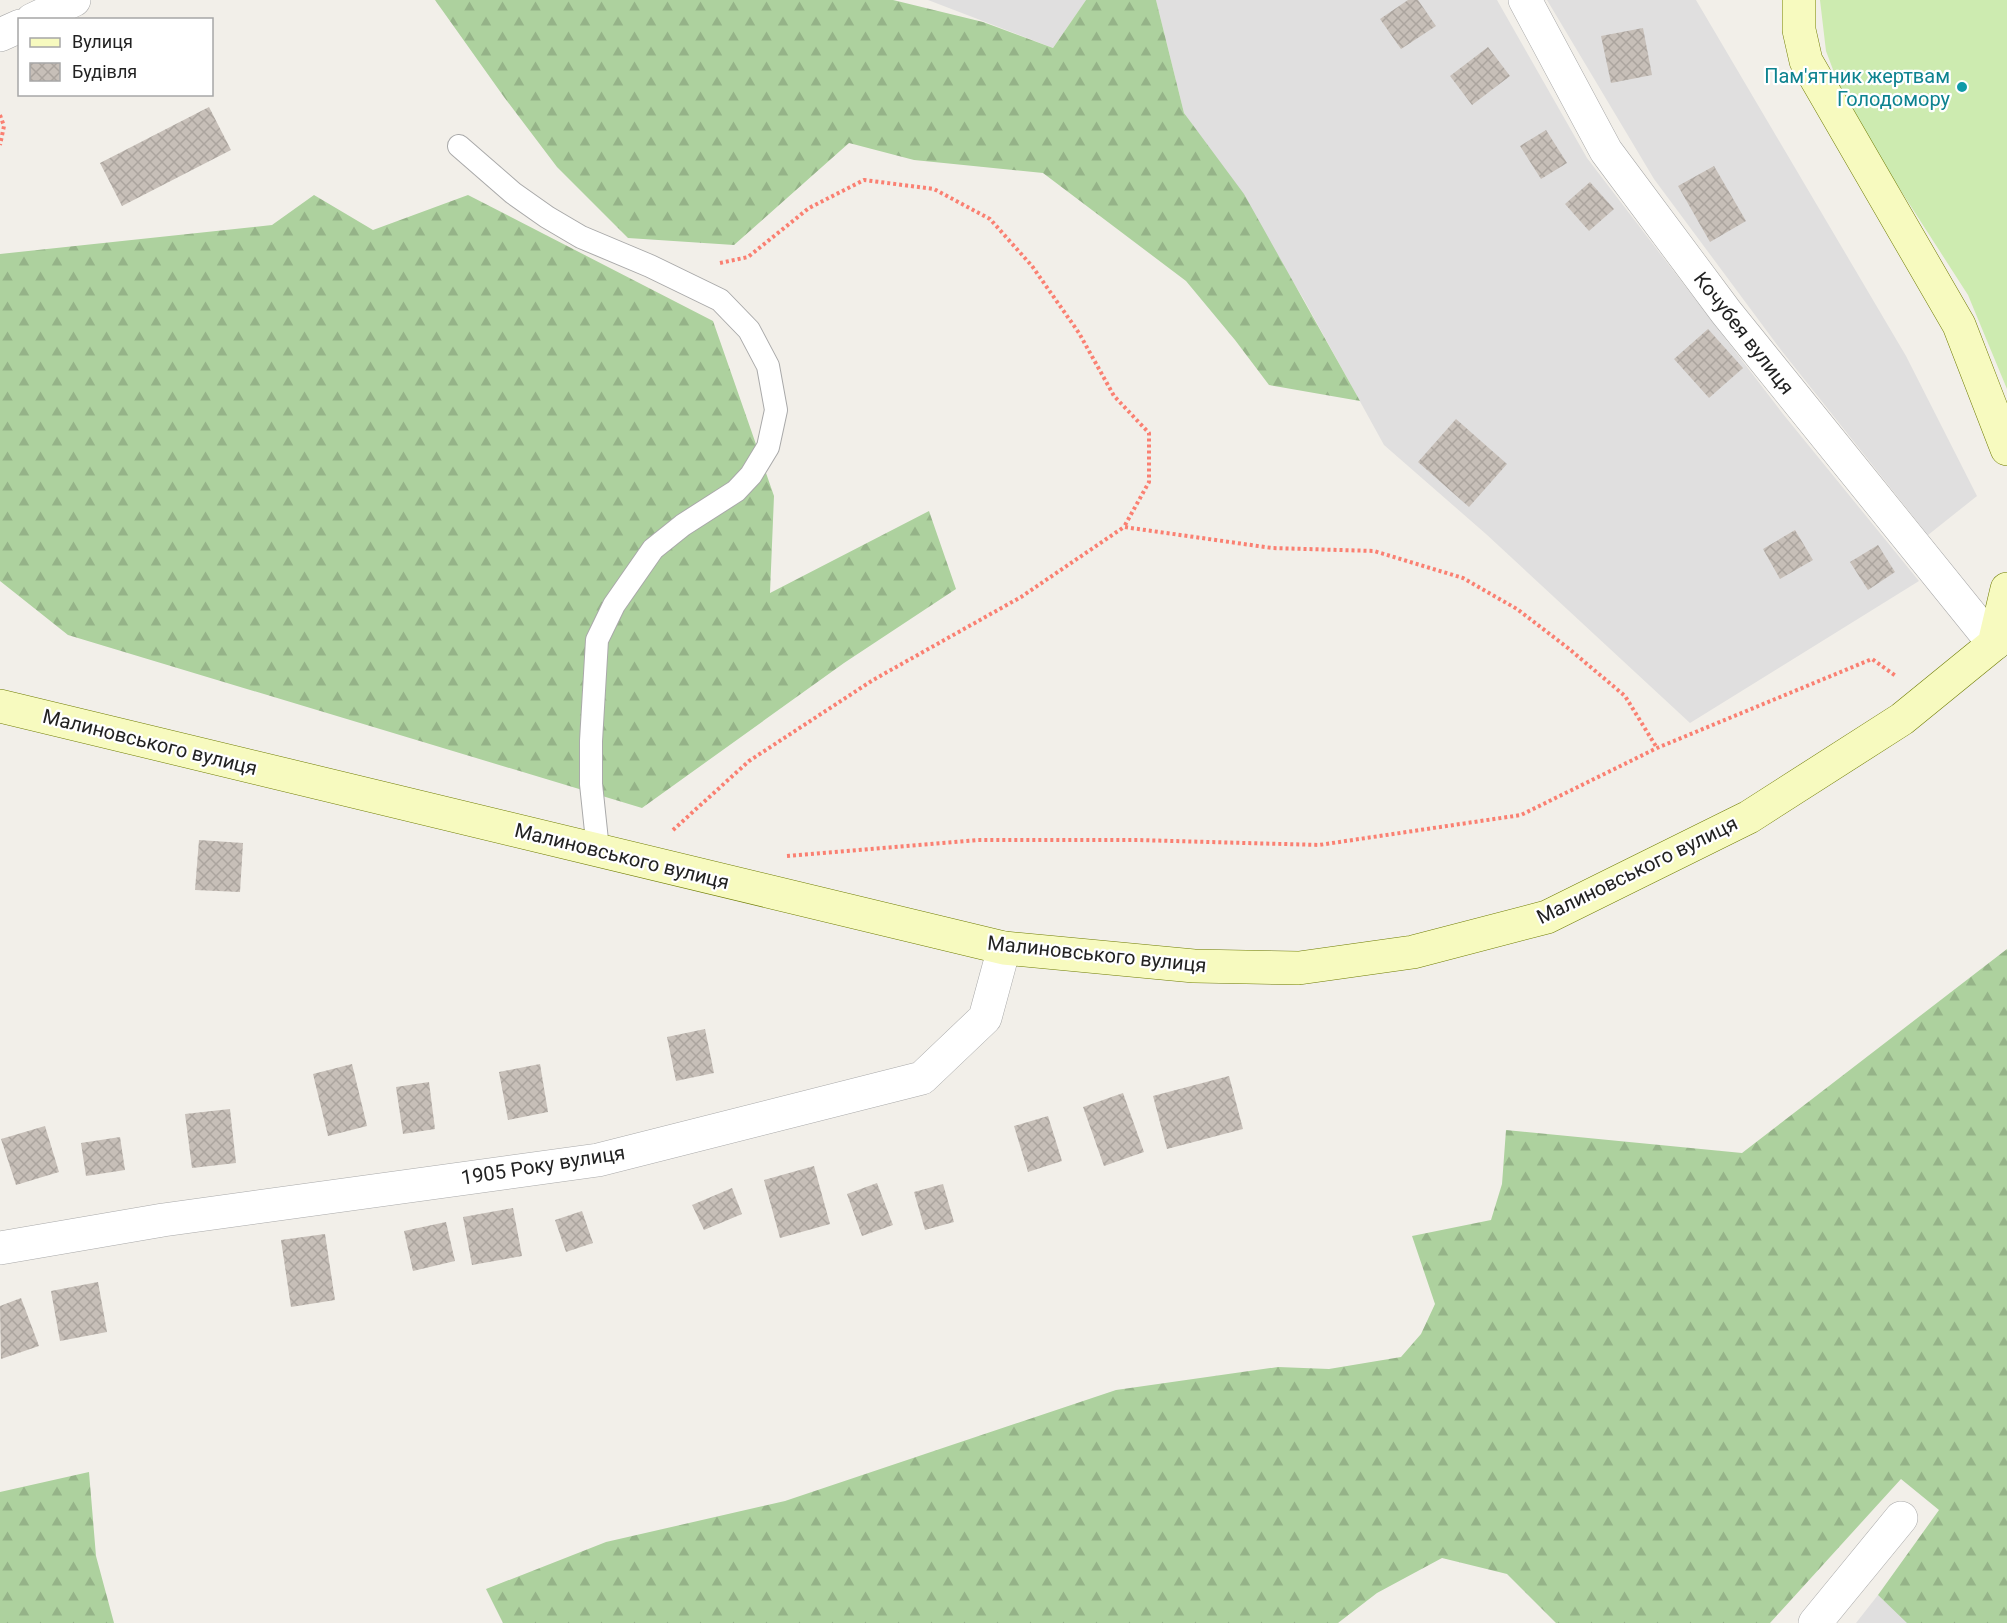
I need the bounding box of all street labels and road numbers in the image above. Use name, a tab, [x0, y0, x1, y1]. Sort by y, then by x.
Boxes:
street label: Кочубея вулиця	[1689, 267, 1799, 399]
street label: Малиновського вулиця	[40, 704, 260, 780]
street label: Малиновського вулиця	[1533, 811, 1741, 929]
street label: Малиновського вулиця	[512, 818, 732, 894]
street label: Малиновського вулиця	[986, 931, 1208, 977]
street label: 1905 Року вулиця	[459, 1140, 627, 1190]

